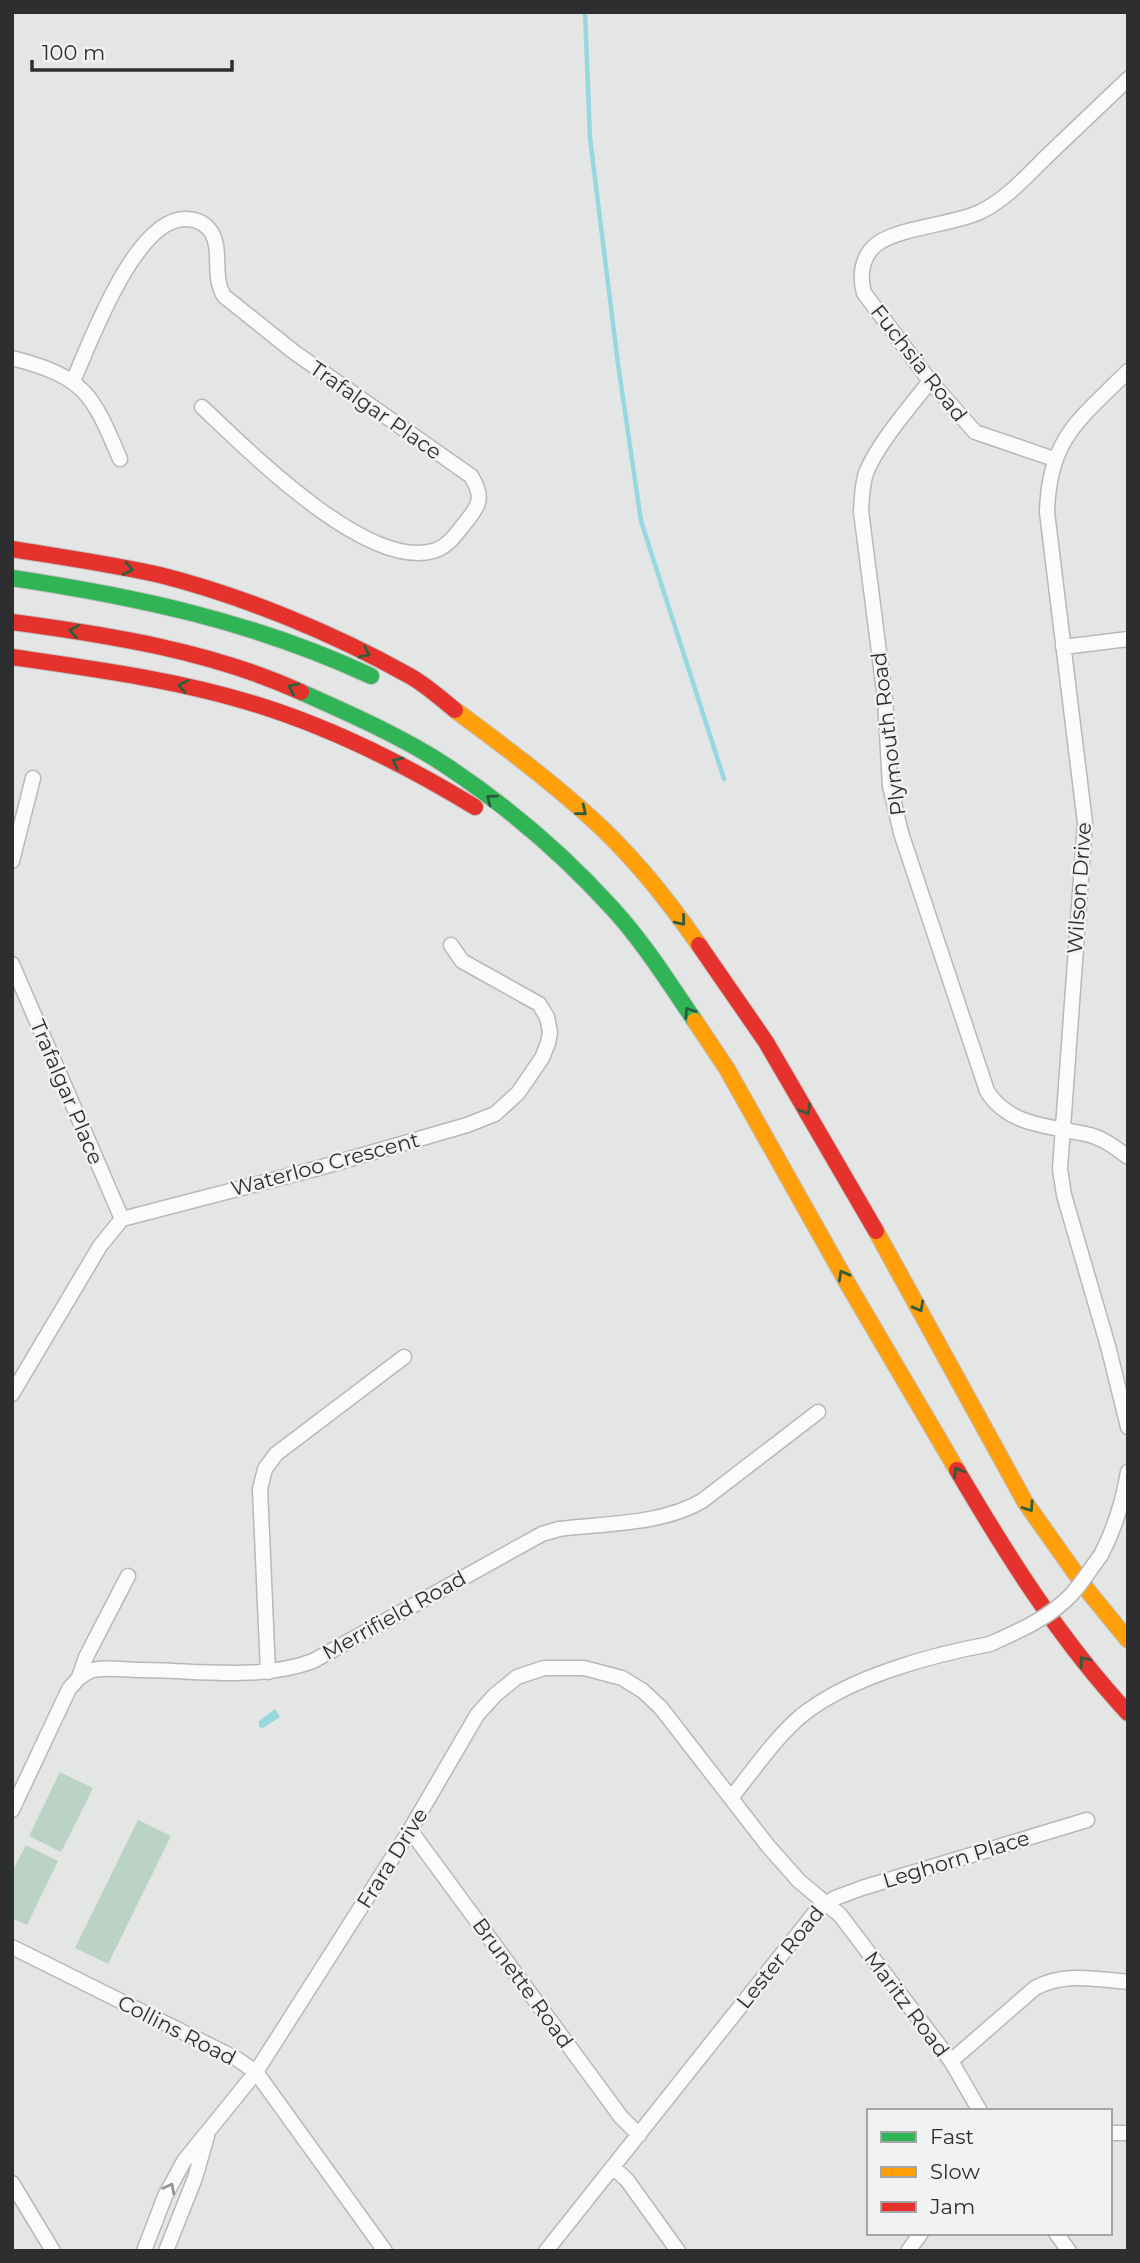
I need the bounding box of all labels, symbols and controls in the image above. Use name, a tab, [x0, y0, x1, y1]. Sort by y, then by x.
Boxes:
scale bar	[32, 28, 231, 72]
text: 100 m	[42, 40, 105, 65]
street label: Fuchsia Road	[866, 300, 972, 426]
street label: Trafalgar Place	[305, 355, 447, 465]
one-way arrow	[122, 560, 134, 575]
one-way arrow	[68, 624, 80, 639]
one-way arrow	[357, 645, 370, 659]
street label: Plymouth Road	[866, 651, 910, 817]
one-way arrow	[177, 679, 189, 694]
one-way arrow	[288, 682, 300, 696]
one-way arrow	[391, 756, 404, 770]
one-way arrow	[486, 795, 499, 808]
one-way arrow	[574, 803, 587, 815]
street label: Wilson Drive	[1062, 821, 1096, 955]
one-way arrow	[672, 913, 685, 925]
one-way arrow	[684, 1007, 697, 1020]
street label: Trafalgar Place	[25, 1016, 109, 1168]
one-way arrow	[798, 1103, 811, 1116]
street label: Waterloo Crescent	[228, 1127, 422, 1201]
one-way arrow	[838, 1270, 851, 1283]
one-way arrow	[911, 1300, 924, 1313]
one-way arrow	[953, 1466, 966, 1479]
one-way arrow	[1021, 1499, 1033, 1512]
street label: Merrifield Road	[318, 1565, 470, 1665]
one-way arrow	[1079, 1656, 1092, 1669]
street label: Frara Drive	[351, 1803, 433, 1913]
street label: Leghorn Place	[880, 1825, 1032, 1893]
street label: Lester Road	[731, 1901, 829, 2013]
street label: Brunette Road	[467, 1913, 579, 2053]
street label: Maritz Road	[859, 1946, 955, 2062]
street label: Collins Road	[114, 1989, 240, 2071]
legend	[867, 2109, 1112, 2235]
text: Fast	[930, 2124, 974, 2149]
text: Slow	[930, 2159, 980, 2184]
one-way arrow	[161, 2183, 175, 2195]
text: Jam	[929, 2194, 975, 2219]

